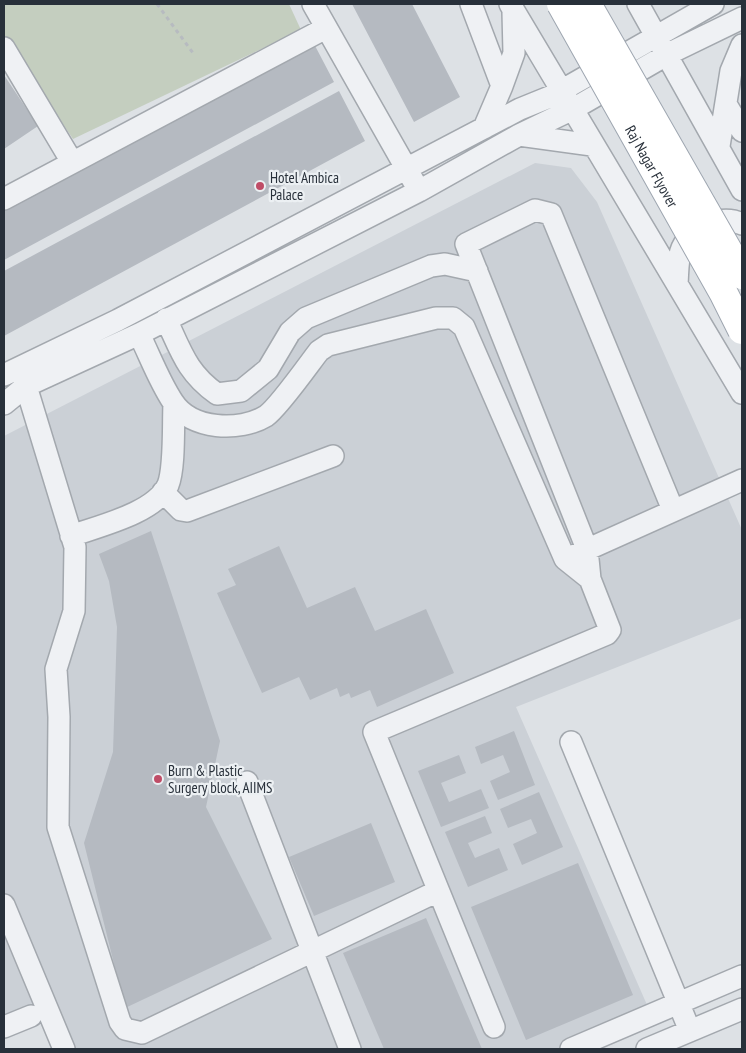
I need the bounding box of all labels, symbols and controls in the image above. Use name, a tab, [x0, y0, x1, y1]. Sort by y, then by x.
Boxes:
street label: Raj Nagar Flyover	[621, 122, 683, 211]
place label: Hotel Ambica Palace	[270, 168, 339, 204]
marker: Hotel Ambica Palace	[254, 180, 266, 192]
place label: Burn & Plastic Surgery block, AIIMS	[168, 761, 273, 797]
marker: Burn & Plastic Surgery block, AIIMS	[152, 773, 164, 785]

